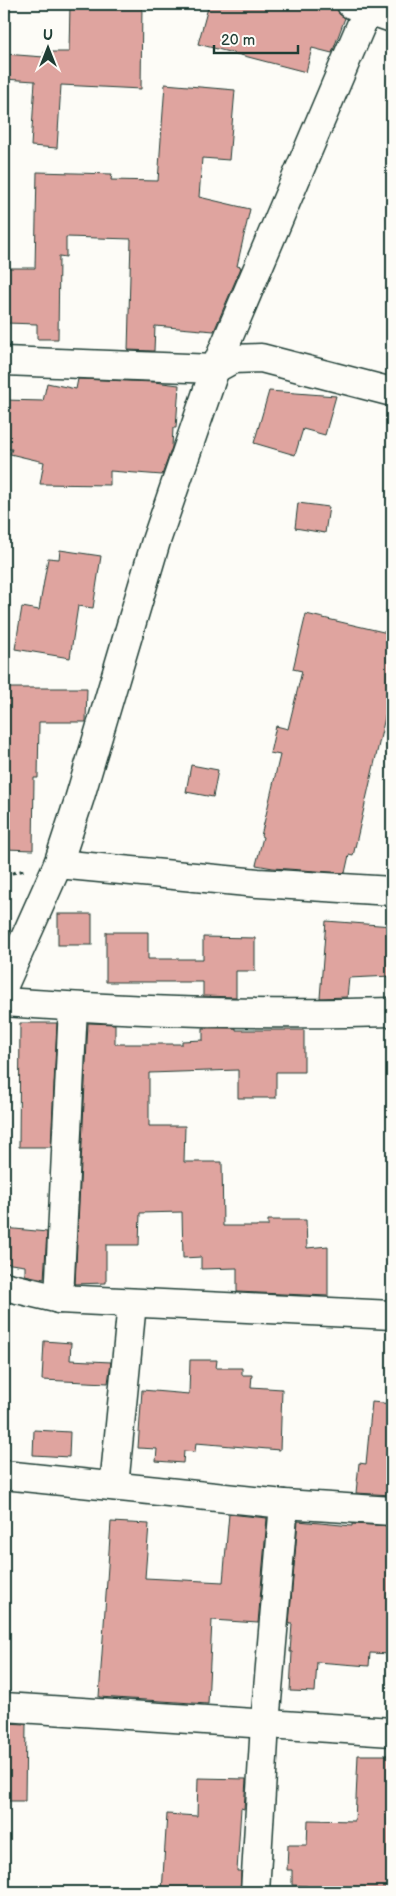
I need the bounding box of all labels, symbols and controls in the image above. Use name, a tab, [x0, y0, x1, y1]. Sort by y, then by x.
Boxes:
north arrow	[22, 22, 72, 72]
scale bar	[214, 22, 297, 54]
text: U	[43, 27, 53, 44]
text: 20 m	[221, 31, 255, 50]

